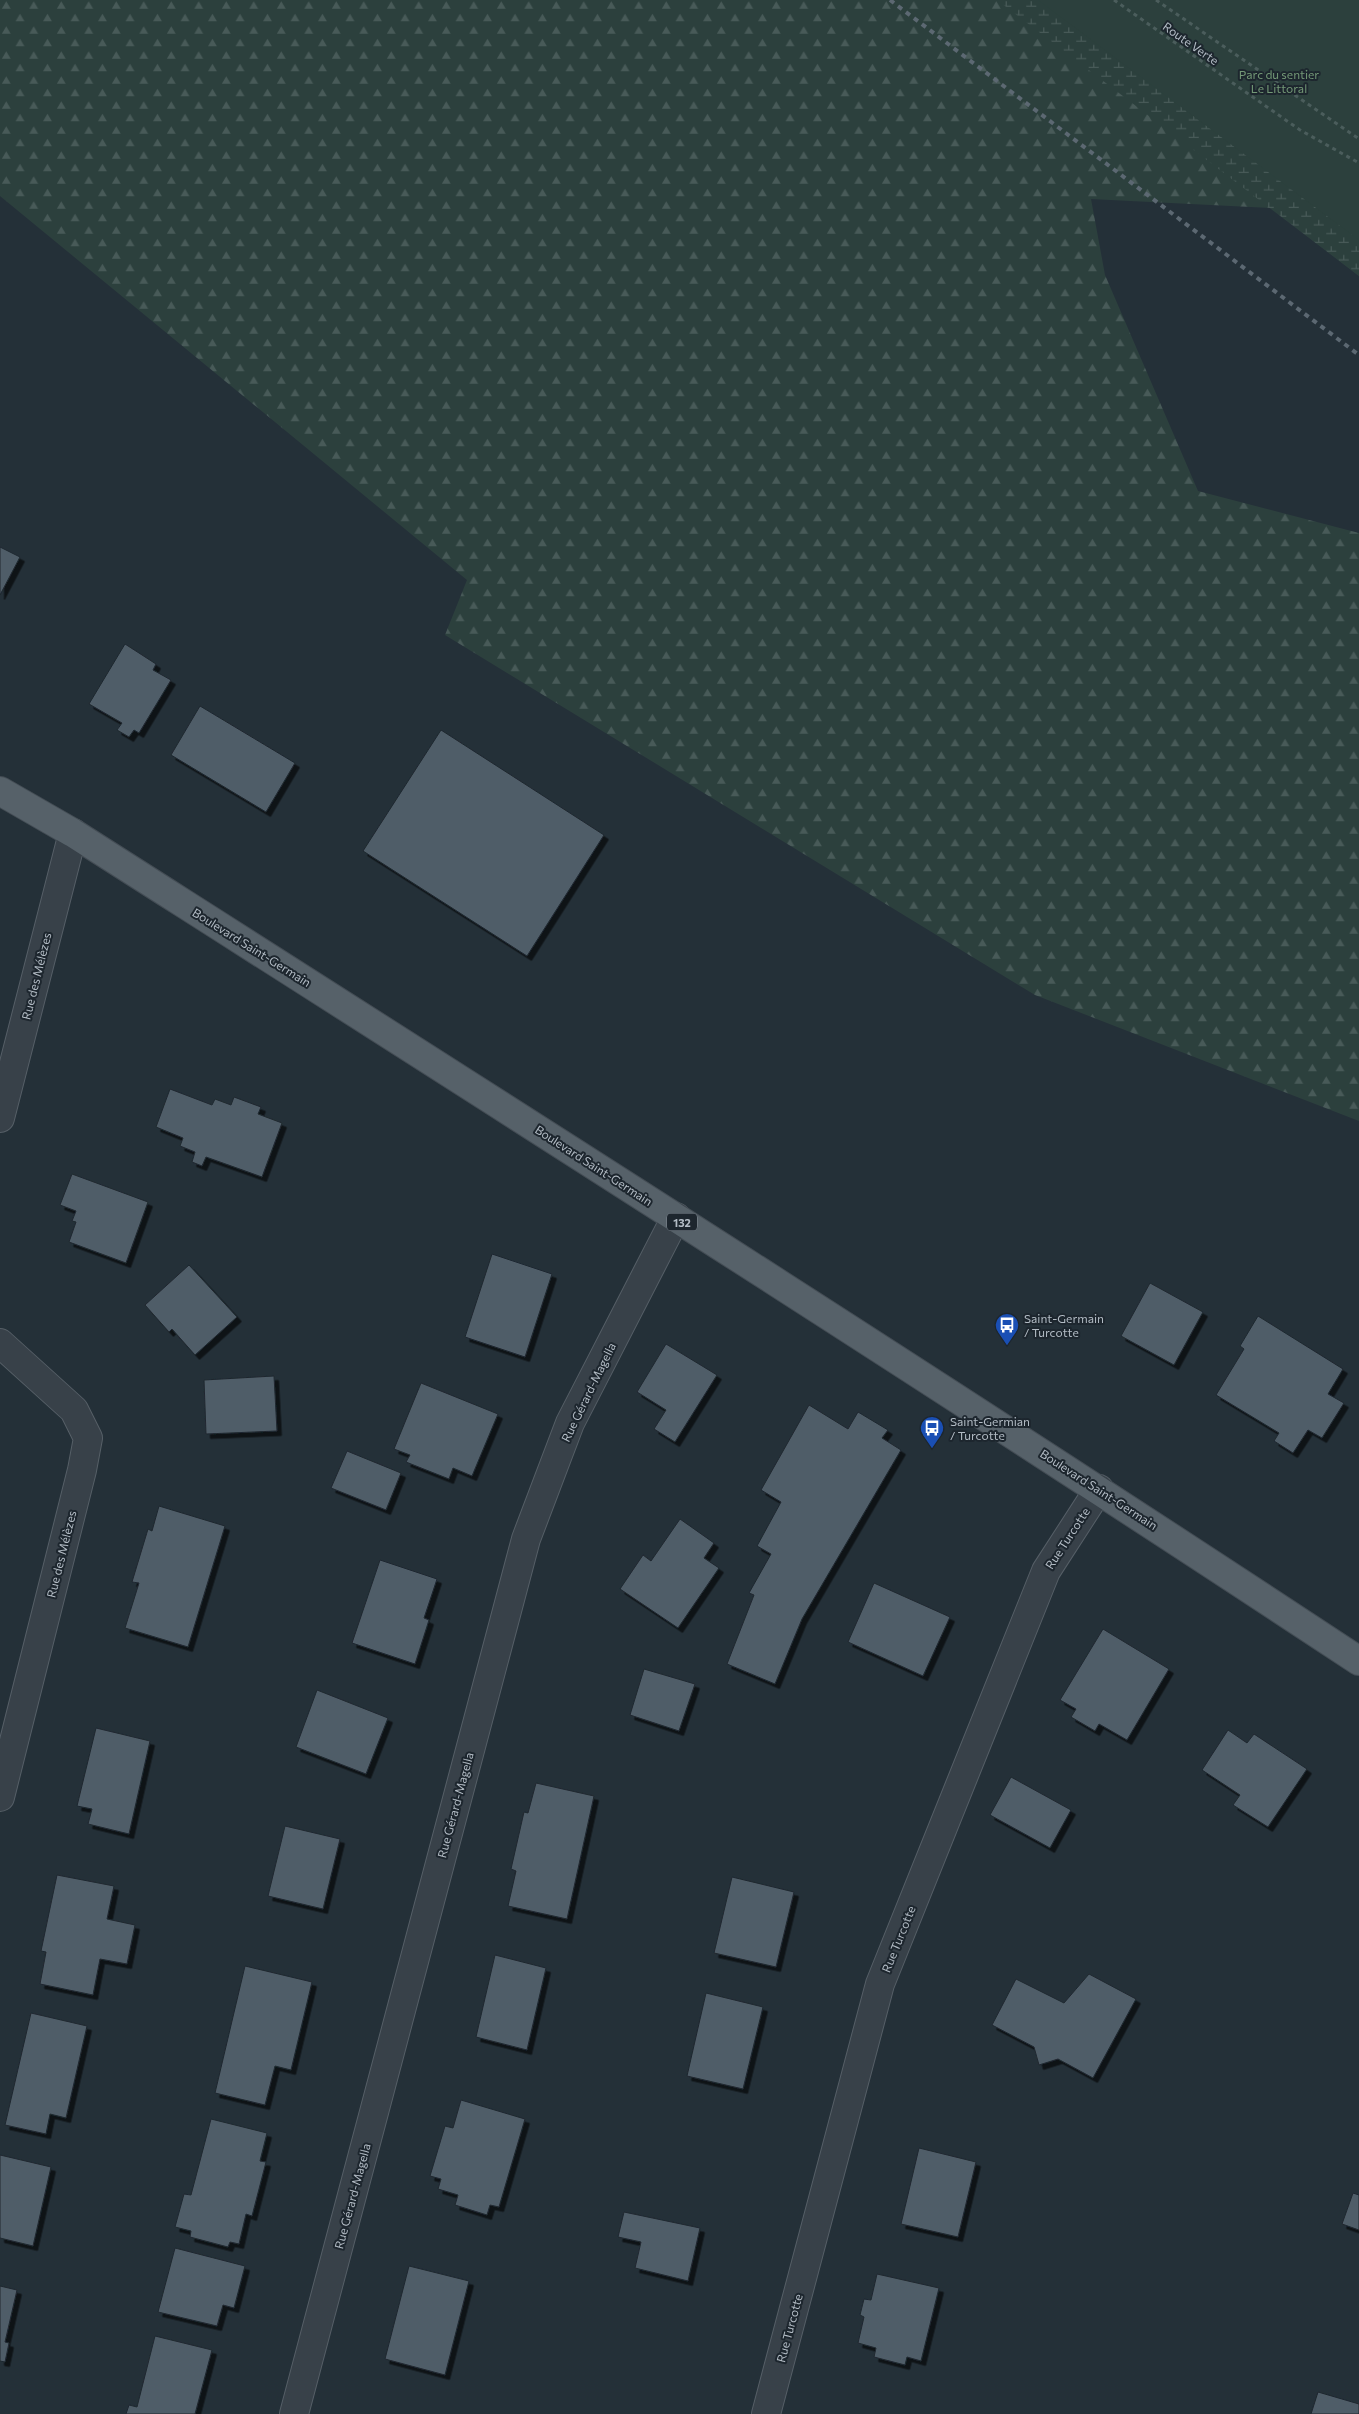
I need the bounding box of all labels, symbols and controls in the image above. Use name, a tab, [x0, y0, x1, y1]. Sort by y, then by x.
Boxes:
street label: Route Verte	[1160, 19, 1222, 67]
park label: Parc du sentier Le Littoral	[1239, 67, 1319, 95]
street label: Boulevard Saint-Germain	[190, 905, 314, 989]
street label: Rue des Mélèzes	[18, 931, 54, 1021]
street label: Boulevard Saint-Germain	[533, 1122, 655, 1208]
road number: 132	[667, 1214, 697, 1230]
place label: Saint-Germain / Turcotte	[1024, 1311, 1104, 1339]
bus stop icon: Saint-Germain / Turcotte	[994, 1312, 1020, 1346]
street label: Rue Gérard-Magella	[558, 1340, 618, 1444]
place label: Saint-Germian / Turcotte	[950, 1414, 1030, 1442]
bus stop icon: Saint-Germian / Turcotte	[919, 1415, 945, 1449]
street label: Boulevard Saint-Germain	[1038, 1446, 1160, 1532]
street label: Rue Turcotte	[1042, 1505, 1092, 1571]
street label: Rue des Mélèzes	[43, 1509, 79, 1599]
street label: Rue Gérard-Magella	[434, 1751, 476, 1859]
street label: Rue Turcotte	[878, 1904, 918, 1974]
street label: Rue Gérard-Magella	[331, 2142, 373, 2250]
street label: Rue Turcotte	[773, 2292, 805, 2364]

